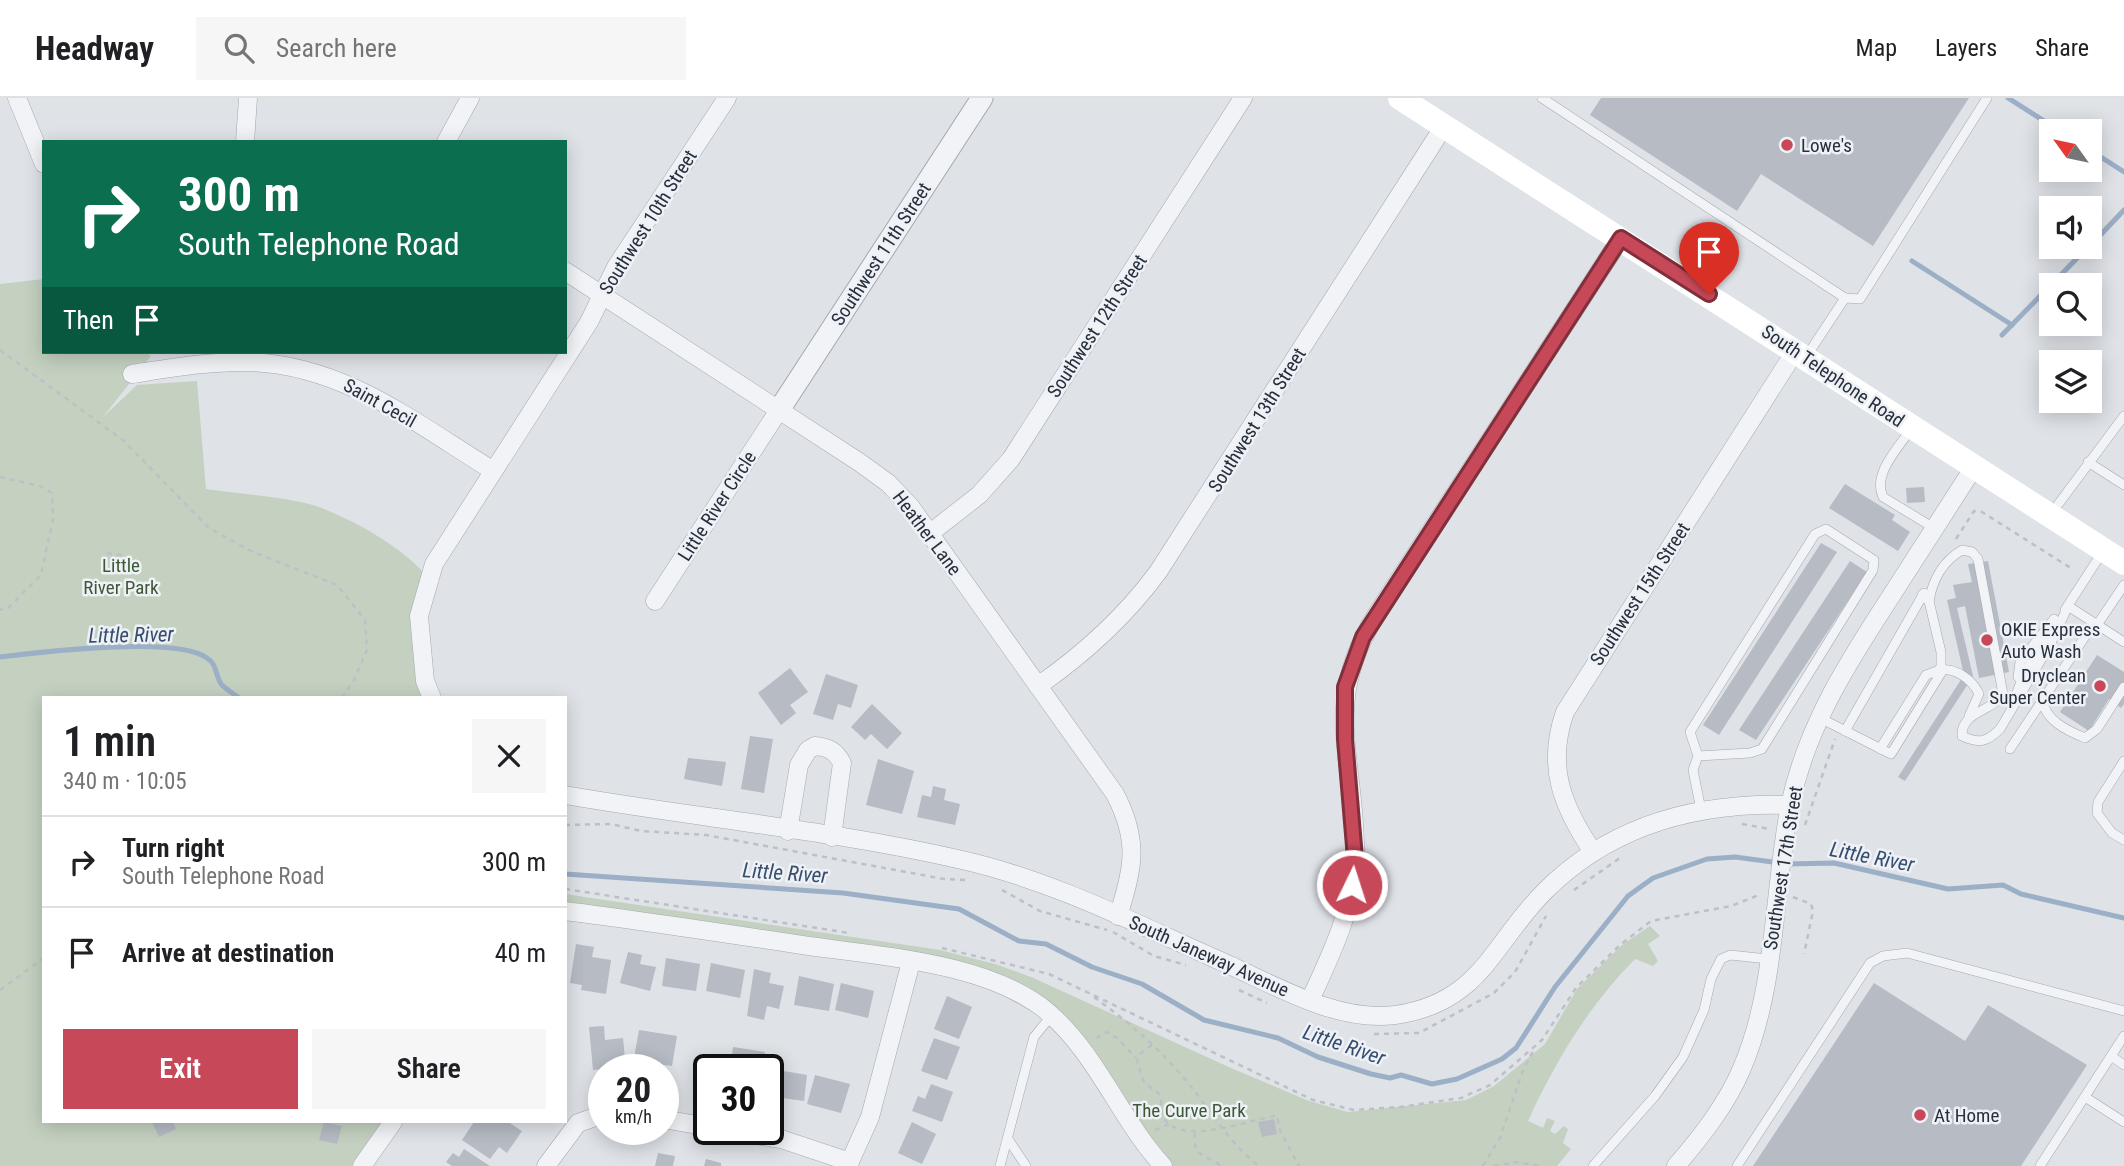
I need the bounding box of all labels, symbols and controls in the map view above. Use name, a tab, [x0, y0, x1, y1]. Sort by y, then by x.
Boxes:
search box	[196, 17, 686, 80]
text: Headway	[35, 29, 154, 68]
icon: search	[220, 29, 258, 67]
text: Search here	[276, 33, 397, 63]
text: Map	[1856, 34, 1897, 62]
text: Layers	[1935, 34, 1997, 62]
text: Share	[2035, 34, 2089, 62]
north arrow	[2039, 119, 2102, 182]
map controls	[2039, 119, 2102, 413]
place label: Lowe's	[1801, 134, 1852, 157]
marker: Lowe's	[1779, 137, 1795, 153]
street label: Southwest 10th Street	[594, 146, 702, 298]
text: 300 m	[178, 166, 300, 223]
icon: right	[63, 168, 154, 259]
street label: Southwest 11th Street	[826, 178, 936, 330]
button: sound	[2039, 196, 2102, 259]
pin	[1679, 222, 1739, 294]
text: South Telephone Road	[178, 225, 460, 263]
icon: arrive	[1690, 233, 1728, 271]
street label: Southwest 12th Street	[1042, 250, 1152, 402]
button: search	[2039, 273, 2102, 336]
icon: arrive	[128, 301, 166, 339]
text: Then	[63, 305, 114, 335]
street label: South Telephone Road	[1757, 320, 1909, 432]
street label: Southwest 13th Street	[1203, 344, 1311, 496]
button: layers	[2039, 350, 2102, 413]
street label: Saint Cecil	[340, 374, 420, 432]
street label: Little River Circle	[673, 447, 761, 565]
street label: Heather Lane	[888, 486, 966, 580]
street label: Southwest 15th Street	[1585, 518, 1695, 670]
park label: Little River Park	[83, 554, 159, 599]
place label: OKIE Express Auto Wash	[2001, 618, 2100, 663]
water label: Little River	[88, 622, 175, 648]
marker: OKIE Express Auto Wash	[1979, 632, 1995, 648]
place label: Dryclean Super Center	[1989, 664, 2086, 709]
marker: Dryclean Super Center	[2092, 678, 2108, 694]
text: 1 min	[63, 717, 156, 766]
button: close	[472, 719, 546, 793]
text: 340 m · 10:05	[63, 768, 187, 795]
street label: Southwest 17th Street	[1759, 784, 1807, 952]
text: Turn right	[122, 833, 224, 863]
water label: Little River	[1828, 837, 1917, 877]
icon: right	[63, 843, 101, 881]
text: 300 m	[482, 847, 546, 877]
position arrow	[1315, 848, 1389, 922]
water label: Little River	[742, 858, 829, 888]
text: South Telephone Road	[122, 863, 324, 890]
street label: South Janeway Avenue	[1126, 910, 1293, 1002]
icon: arrive	[63, 934, 101, 972]
text: Arrive at destination	[122, 938, 334, 968]
text: 40 m	[495, 938, 546, 968]
water label: Little River	[1300, 1020, 1389, 1070]
button: Exit	[63, 1029, 298, 1109]
button: Share	[312, 1029, 546, 1109]
speed limit sign: 30	[693, 1054, 784, 1145]
text: 20	[616, 1070, 651, 1111]
park label: The Curve Park	[1132, 1099, 1246, 1122]
place label: At Home	[1934, 1104, 1999, 1127]
text: km/h	[615, 1106, 652, 1127]
marker: At Home	[1912, 1107, 1928, 1123]

